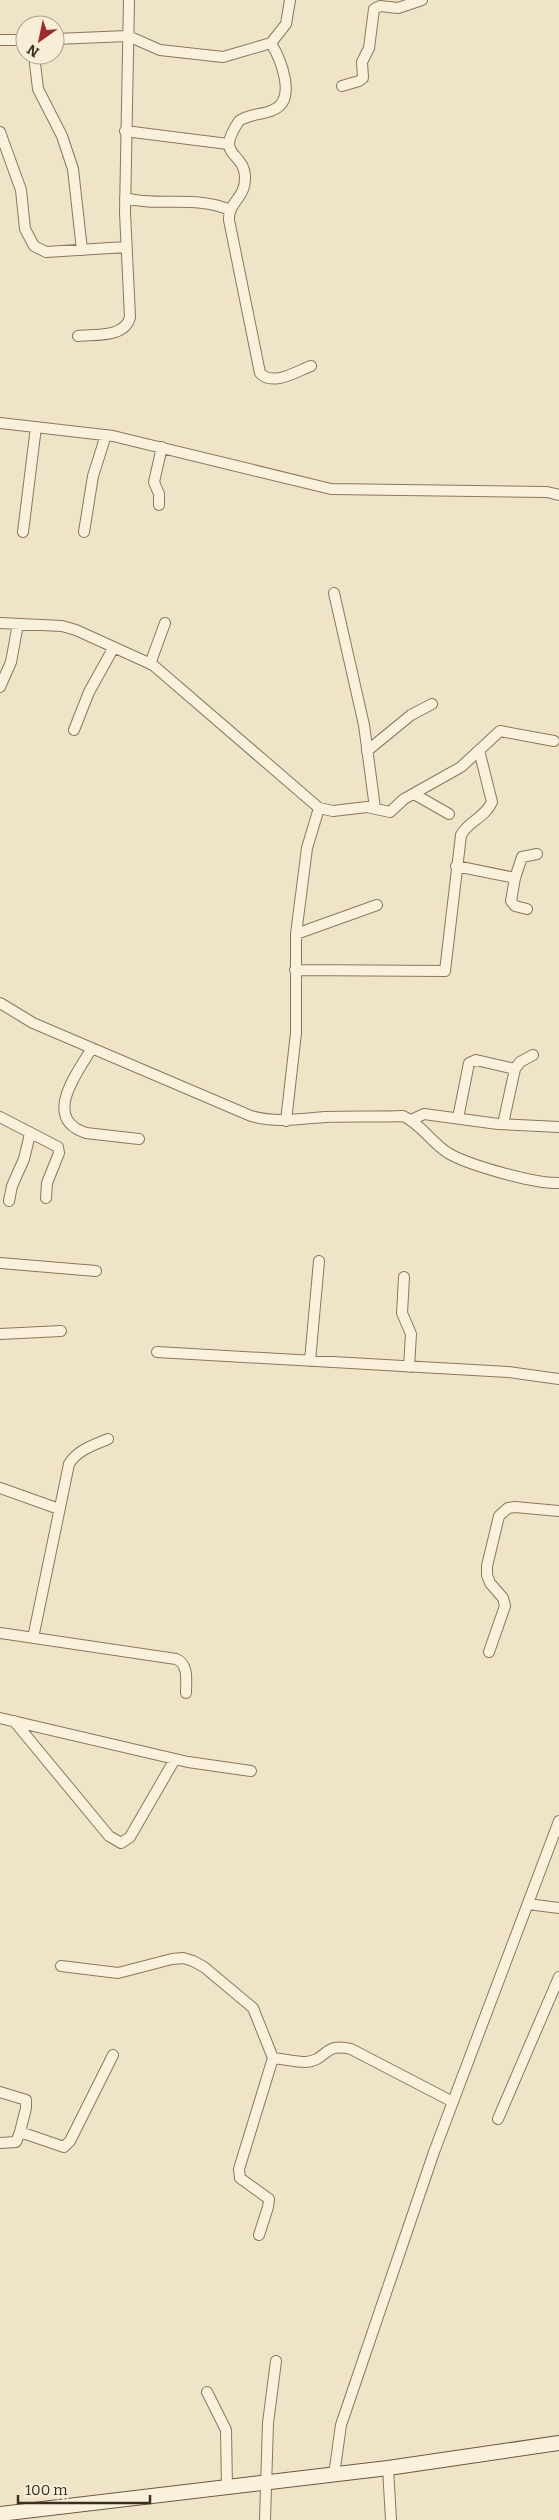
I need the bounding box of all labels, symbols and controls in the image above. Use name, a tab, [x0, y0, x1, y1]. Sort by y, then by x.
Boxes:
north arrow	[15, 15, 65, 65]
text: N	[24, 40, 42, 61]
scale bar	[18, 2472, 150, 2504]
text: 100 m	[25, 2481, 68, 2499]

